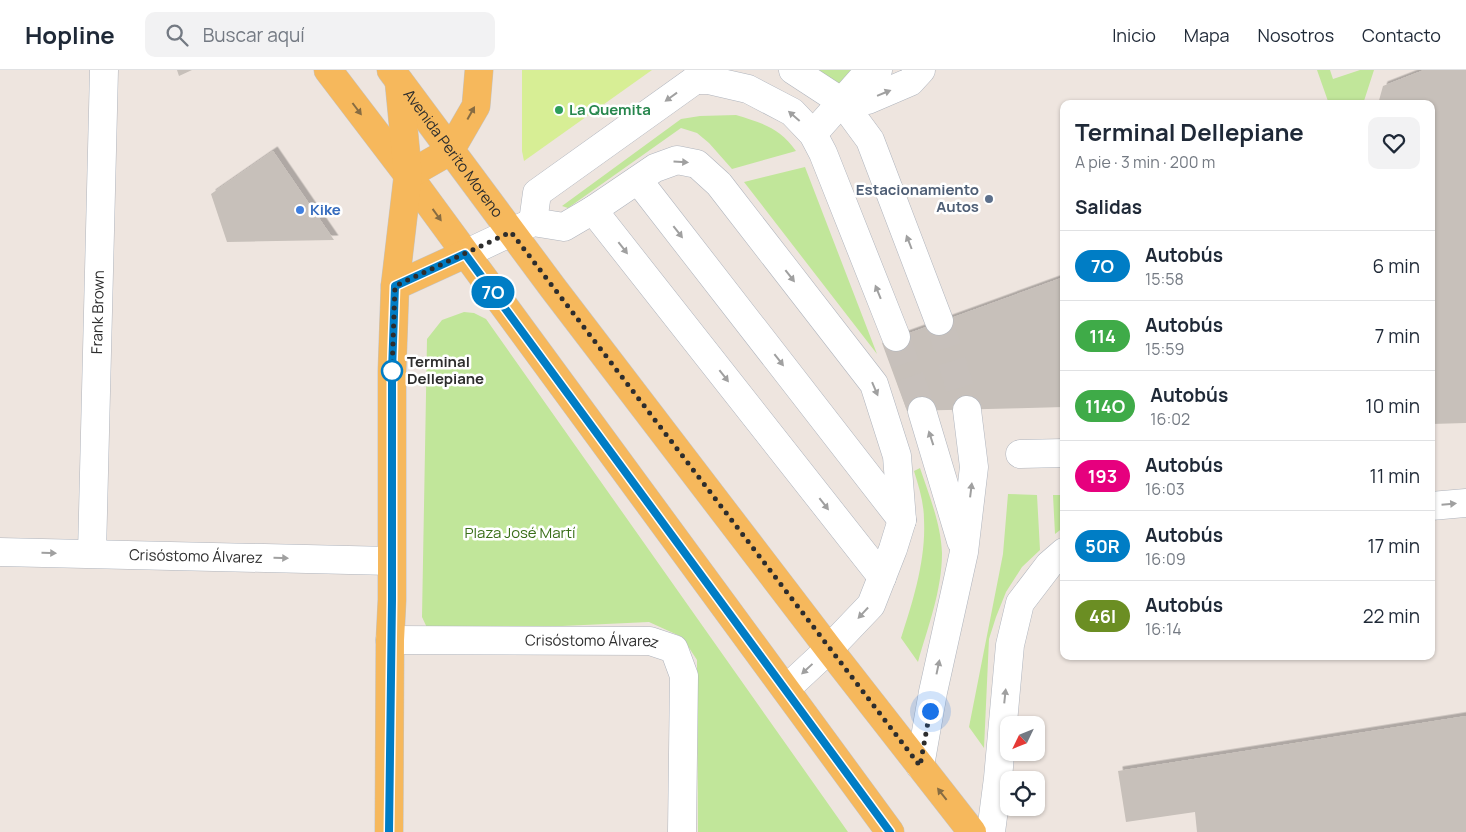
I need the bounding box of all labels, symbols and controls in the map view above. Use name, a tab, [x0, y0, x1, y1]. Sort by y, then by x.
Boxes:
search box	[145, 12, 495, 57]
text: Hopline	[25, 18, 115, 51]
icon: search	[163, 21, 191, 49]
text: Buscar aquí	[203, 22, 305, 48]
text: Inicio	[1112, 23, 1156, 47]
text: Mapa	[1184, 23, 1230, 47]
text: Nosotros	[1258, 23, 1334, 47]
text: Contacto	[1362, 23, 1441, 47]
street label: Avenida Perito Moreno	[399, 85, 508, 222]
one-way arrow	[877, 89, 892, 97]
one-way arrow	[664, 92, 678, 102]
place label: La Quemita	[569, 99, 651, 120]
one-way arrow	[352, 102, 363, 115]
marker: La Quemita	[553, 104, 565, 116]
one-way arrow	[467, 106, 476, 119]
one-way arrow	[788, 110, 801, 121]
text: Terminal Dellepiane	[1075, 115, 1304, 148]
button: heart	[1368, 117, 1420, 169]
text: A pie · 3 min · 200 m	[1075, 151, 1215, 173]
one-way arrow	[674, 158, 690, 166]
place label: Estacionamiento Autos	[856, 179, 979, 217]
marker: Estacionamiento Autos	[983, 193, 995, 205]
text: Salidas	[1075, 194, 1142, 220]
place label: Kike	[310, 199, 341, 220]
marker: Kike	[294, 204, 306, 216]
one-way arrow	[431, 208, 442, 221]
one-way arrow	[673, 225, 684, 238]
one-way arrow	[905, 235, 912, 250]
one-way arrow	[618, 242, 629, 255]
text: Autobús	[1145, 242, 1223, 268]
text: 6 min	[1373, 253, 1420, 279]
text: 7O	[1091, 254, 1114, 278]
text: 15:58	[1145, 268, 1184, 290]
one-way arrow	[785, 269, 796, 282]
street label: Frank Brown	[86, 270, 109, 354]
line badge: 7O	[470, 276, 516, 308]
text: 7O	[481, 280, 505, 304]
one-way arrow	[874, 284, 882, 299]
text: Autobús	[1145, 312, 1223, 338]
text: 7 min	[1375, 323, 1420, 349]
text: 114	[1089, 324, 1116, 348]
text: 15:59	[1145, 338, 1184, 360]
place label: Terminal Dellepiane	[407, 351, 484, 389]
one-way arrow	[773, 353, 784, 366]
marker: Terminal Dellepiane	[381, 360, 403, 382]
one-way arrow	[718, 369, 729, 382]
one-way arrow	[871, 382, 879, 396]
text: Autobús	[1150, 382, 1228, 408]
text: 10 min	[1365, 393, 1420, 419]
text: 114O	[1085, 394, 1125, 418]
text: 16:02	[1150, 408, 1190, 430]
one-way arrow	[926, 430, 934, 445]
text: Autobús	[1145, 452, 1223, 478]
text: 11 min	[1370, 463, 1420, 489]
text: 193	[1088, 464, 1117, 488]
text: 16:03	[1145, 478, 1185, 500]
one-way arrow	[967, 481, 975, 497]
one-way arrow	[819, 497, 830, 510]
one-way arrow	[1441, 500, 1457, 508]
park label: Plaza José Martí	[465, 522, 576, 543]
text: Autobús	[1145, 522, 1223, 548]
text: 17 min	[1367, 533, 1420, 559]
text: 50R	[1085, 534, 1120, 558]
street label: Crisóstomo Álvarez	[129, 544, 263, 568]
text: 16:09	[1145, 548, 1186, 570]
one-way arrow	[41, 549, 57, 557]
one-way arrow	[273, 555, 289, 563]
text: Autobús	[1145, 592, 1223, 618]
text: 22 min	[1363, 603, 1420, 629]
text: 46I	[1089, 604, 1116, 628]
one-way arrow	[857, 606, 869, 618]
text: 16:14	[1145, 618, 1182, 640]
street label: Crisóstomo Álvarez	[525, 630, 662, 653]
one-way arrow	[935, 658, 943, 674]
one-way arrow	[802, 663, 814, 675]
one-way arrow	[1001, 688, 1009, 704]
your location	[918, 699, 943, 724]
north arrow	[1000, 716, 1045, 761]
map controls	[1000, 716, 1045, 816]
button: locate	[1000, 771, 1045, 816]
one-way arrow	[936, 788, 947, 801]

